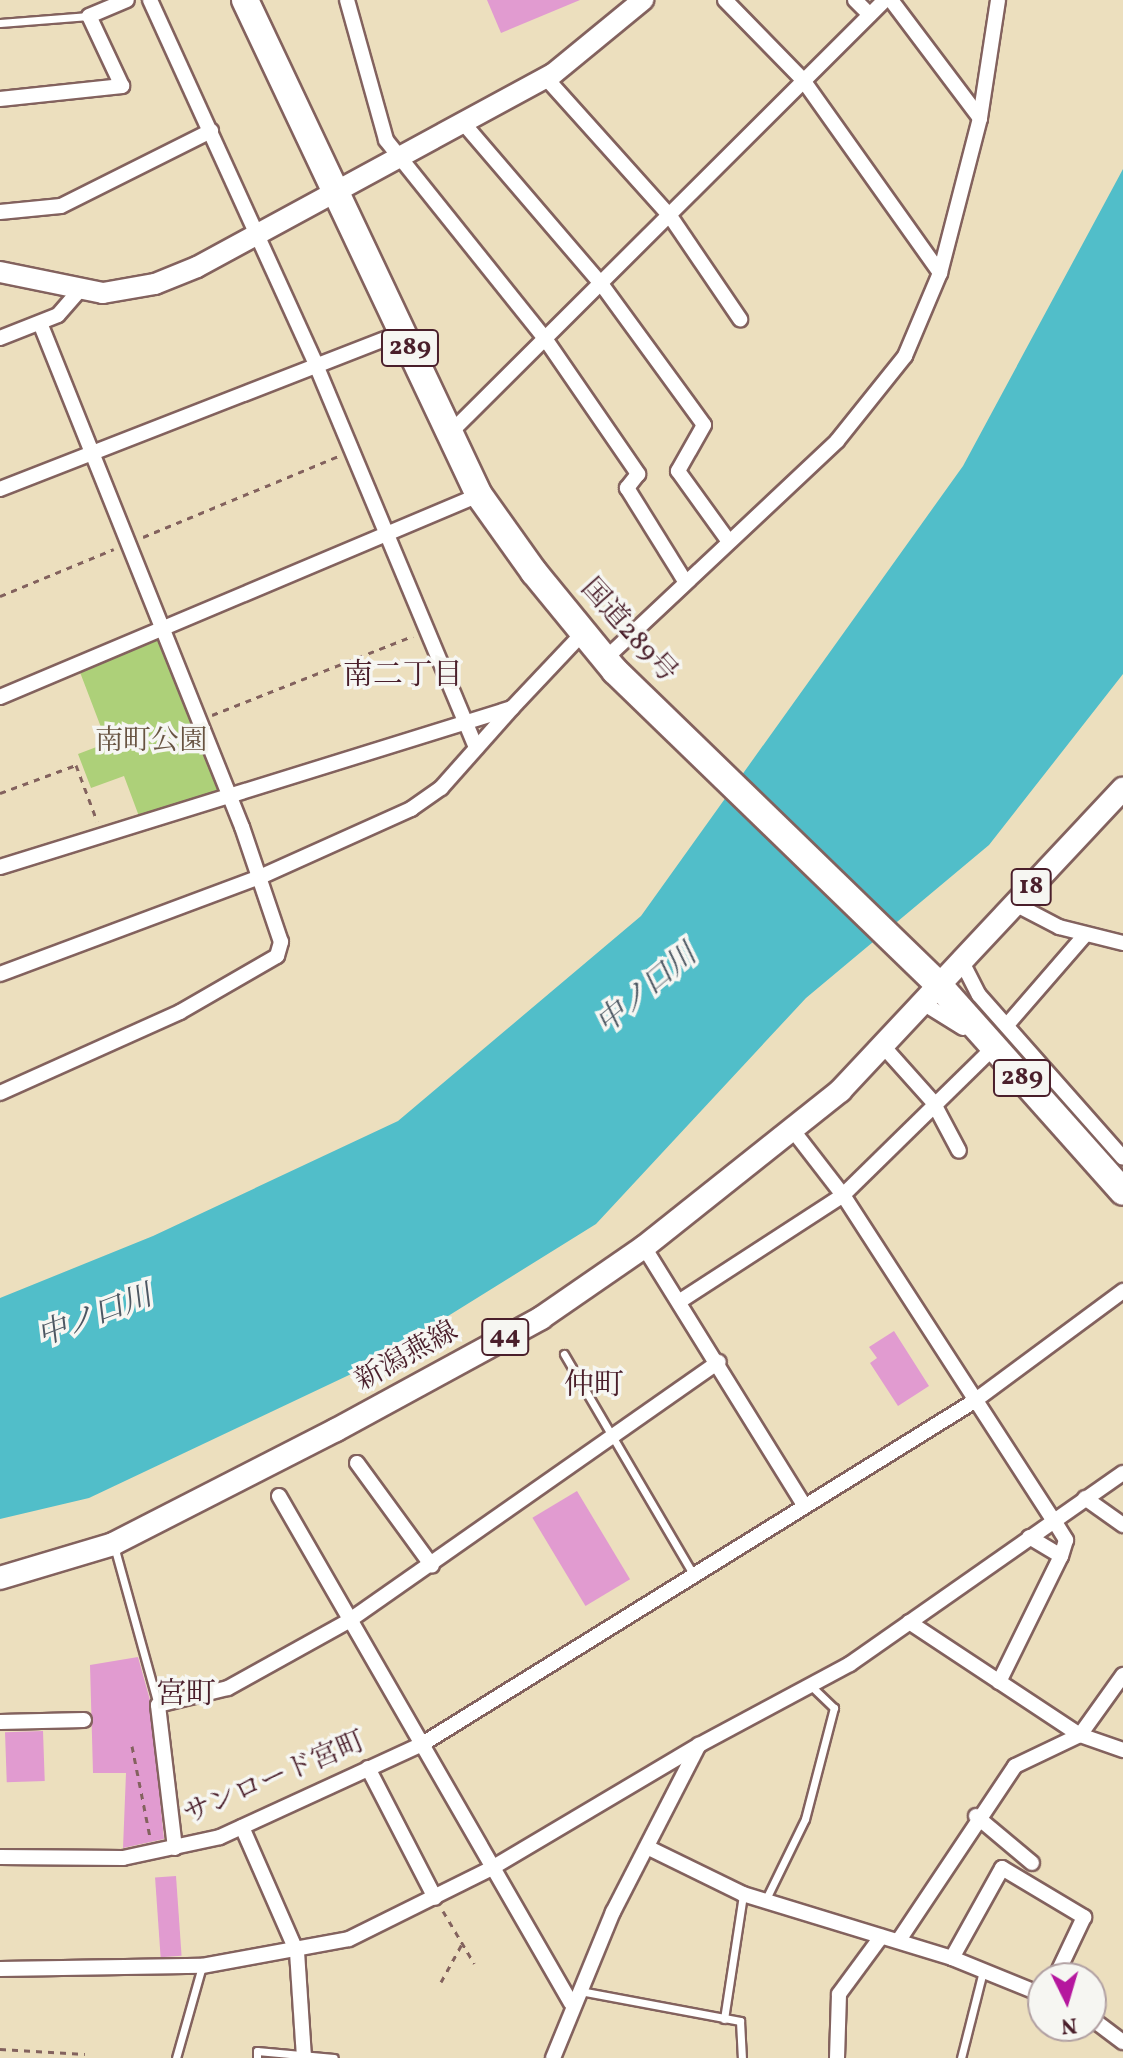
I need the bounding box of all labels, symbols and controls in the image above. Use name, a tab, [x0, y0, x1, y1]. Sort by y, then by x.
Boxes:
road number: 289	[380, 326, 440, 370]
street label: 国道289号	[573, 572, 683, 690]
district label: 南二丁目	[343, 658, 463, 694]
park label: 南町公園	[95, 725, 207, 759]
road number: 18	[1009, 865, 1053, 909]
water label: 中ノ口川	[589, 938, 705, 1042]
road number: 289	[992, 1056, 1052, 1100]
water label: 中ノ口川	[33, 1279, 157, 1355]
street label: 新潟燕線	[350, 1315, 464, 1399]
road number: 44	[481, 1315, 529, 1359]
district label: 仲町	[564, 1368, 624, 1404]
district label: 宮町	[156, 1677, 216, 1713]
street label: サンロード宮町	[178, 1725, 372, 1833]
north arrow	[1027, 1962, 1107, 2042]
text: N	[1060, 2008, 1078, 2041]

